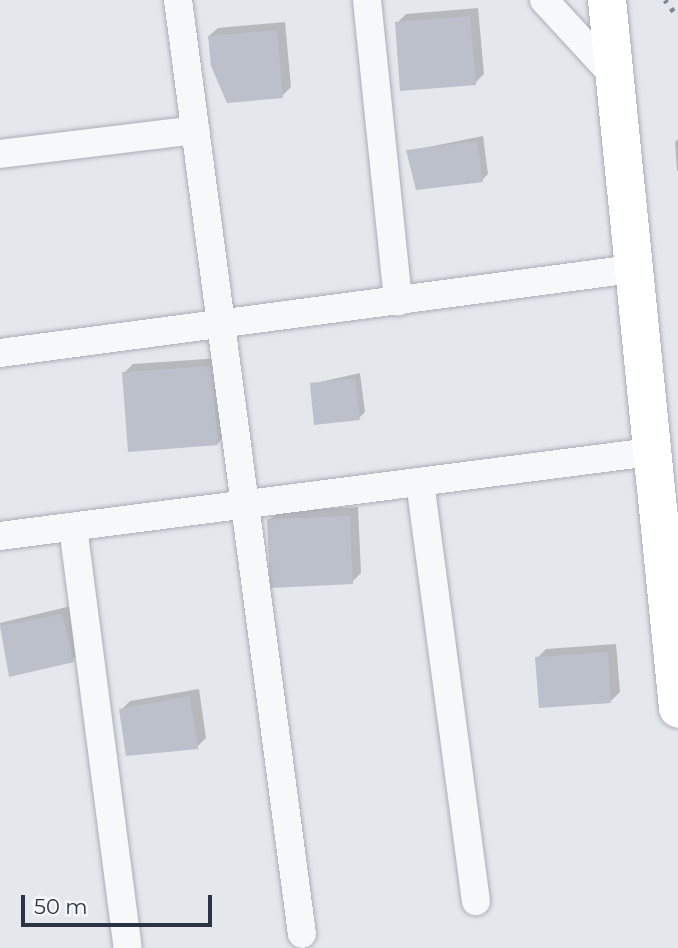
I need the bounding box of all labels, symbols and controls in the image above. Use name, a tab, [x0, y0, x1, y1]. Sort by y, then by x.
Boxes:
scale bar	[24, 881, 215, 925]
text: 50 m	[34, 894, 88, 919]

